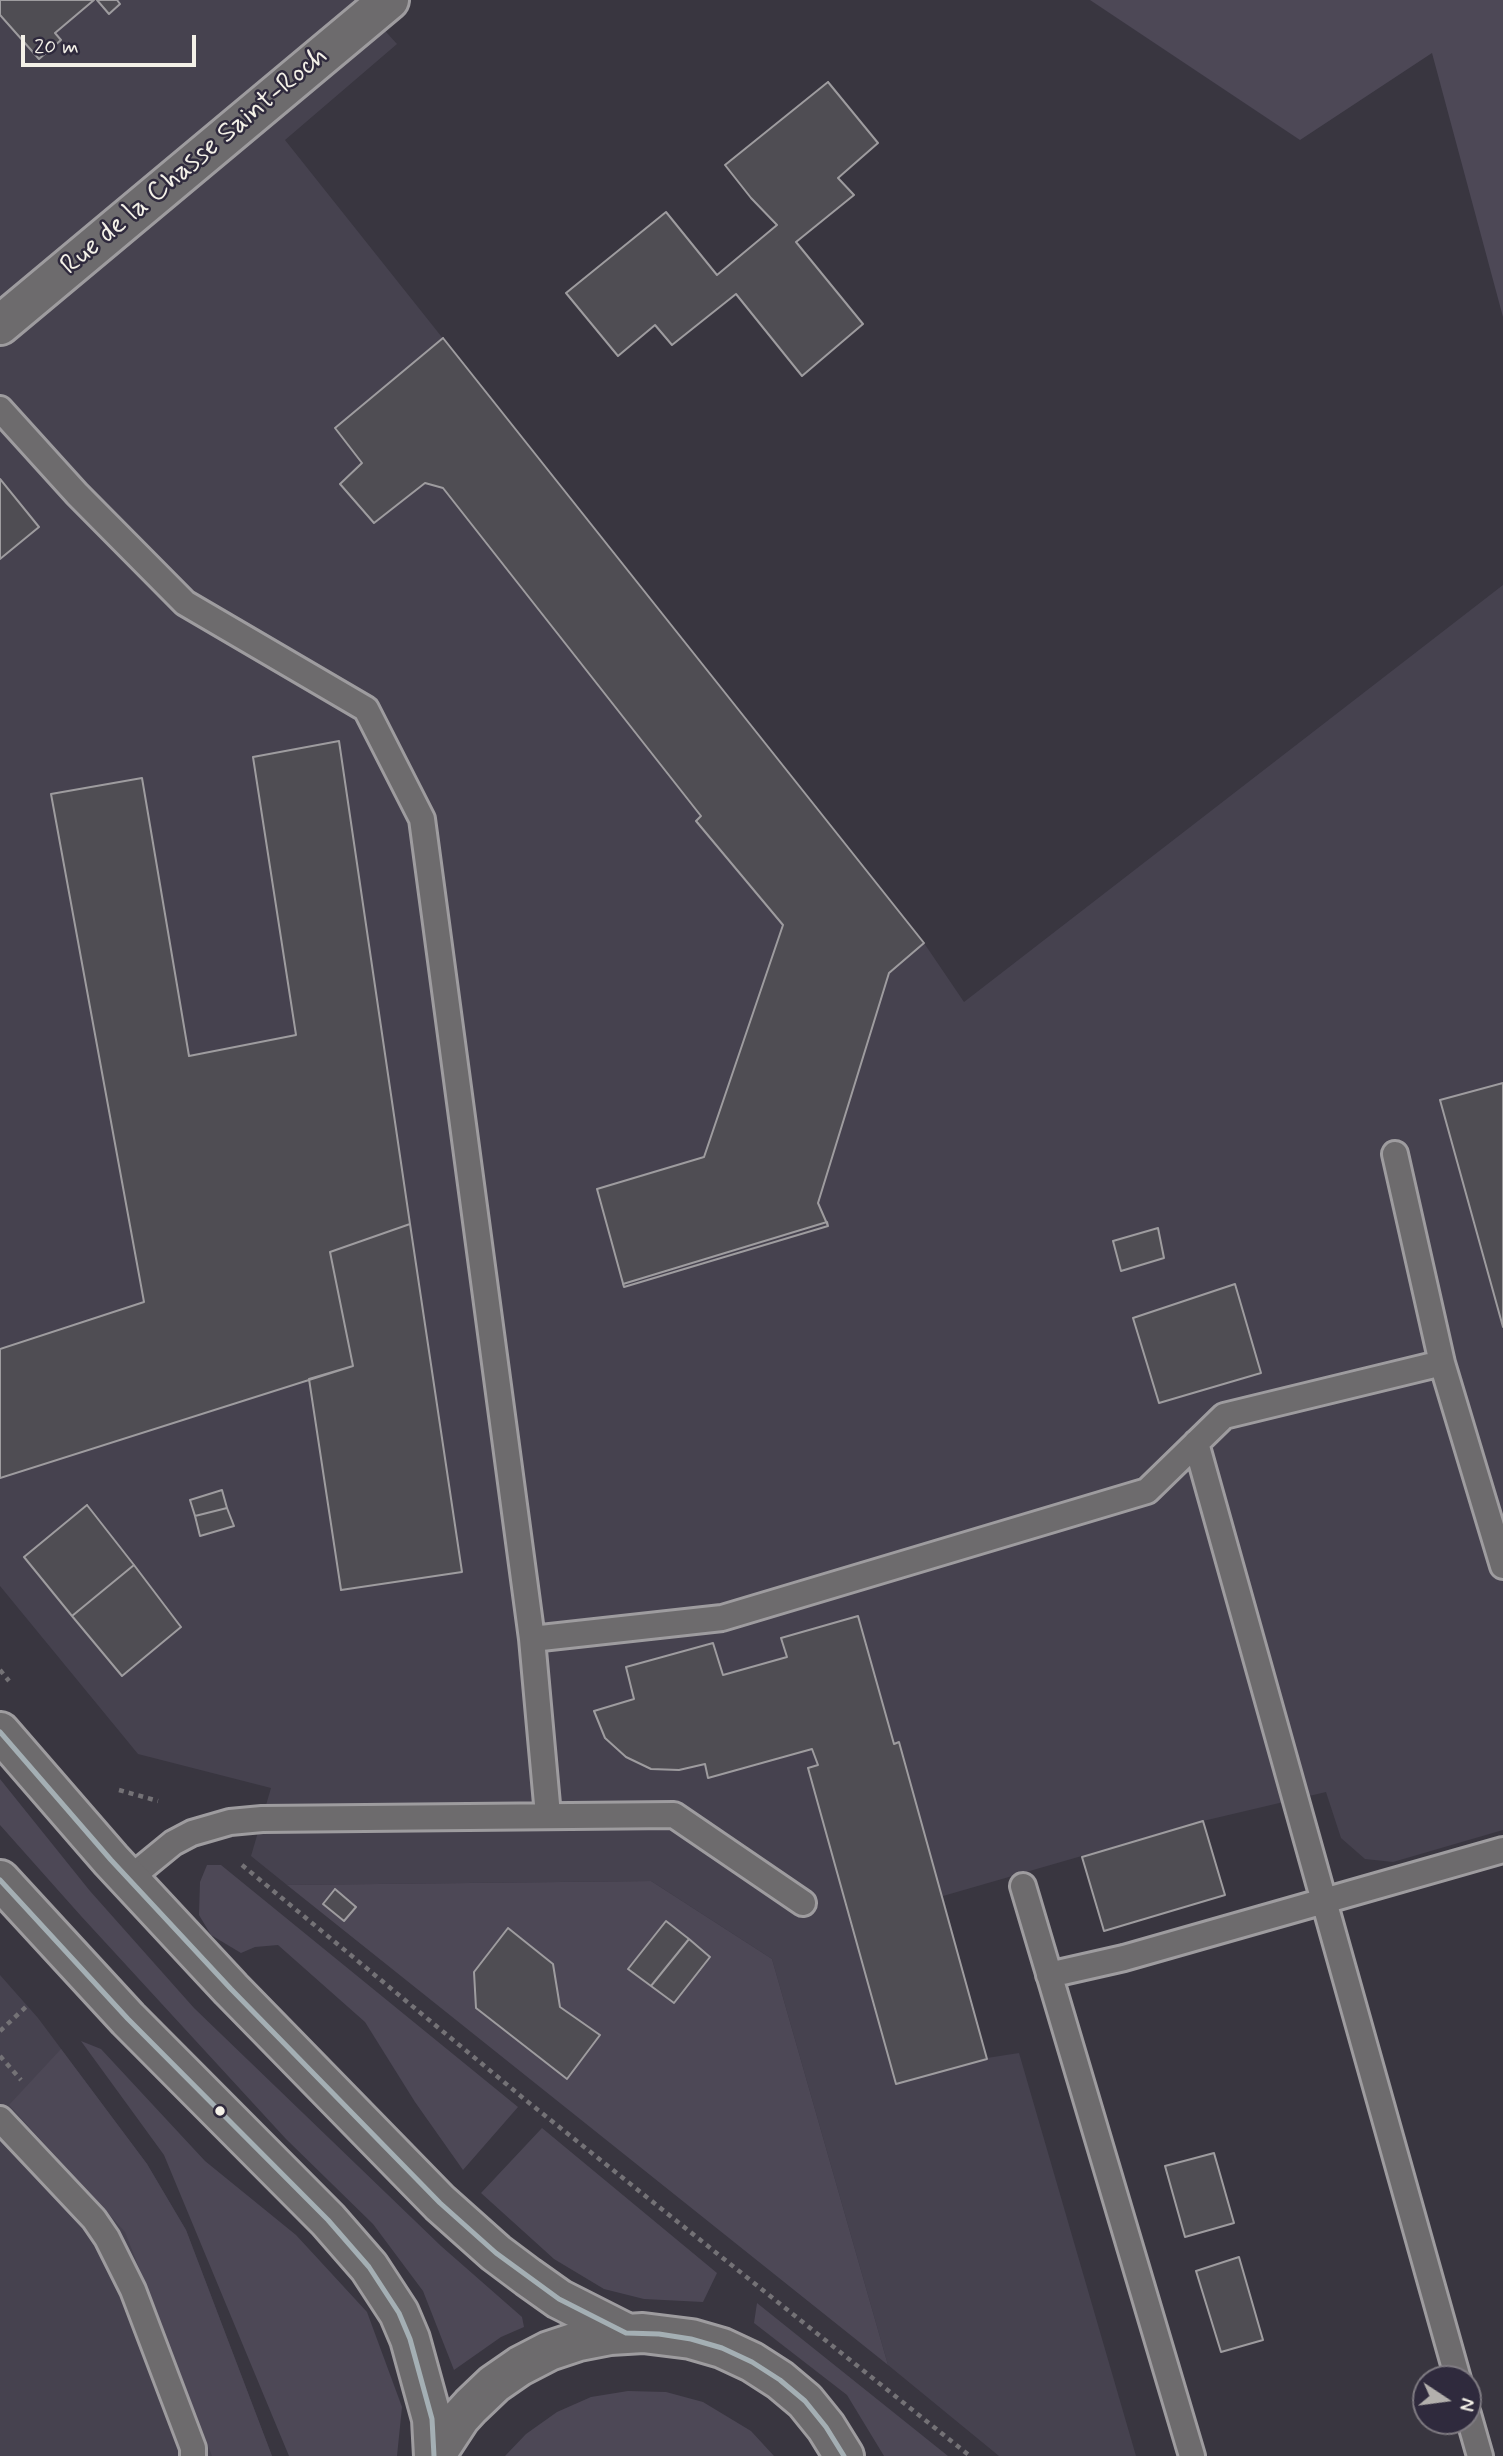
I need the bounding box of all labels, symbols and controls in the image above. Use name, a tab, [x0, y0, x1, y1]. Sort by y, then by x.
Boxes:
scale bar	[24, 21, 200, 65]
text: 20 m	[34, 33, 79, 61]
street label: Rue de la Chasse Saint-Roch	[55, 40, 335, 284]
unlabelled marker	[213, 2104, 227, 2118]
north arrow	[1412, 2365, 1482, 2435]
text: N	[1452, 2395, 1480, 2413]

